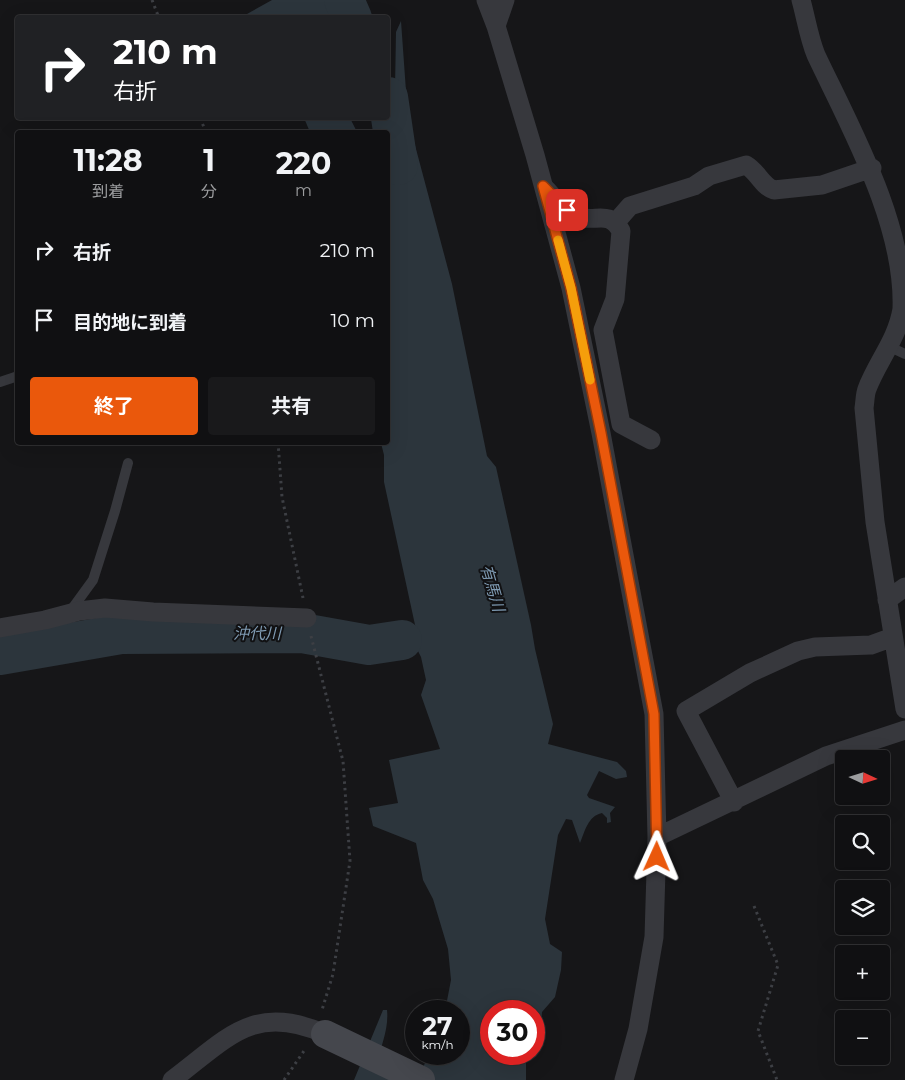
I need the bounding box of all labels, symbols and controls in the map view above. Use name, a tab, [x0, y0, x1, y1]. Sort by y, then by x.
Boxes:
text: 210 m	[113, 30, 218, 73]
icon: right	[30, 35, 95, 100]
text: 右折	[113, 78, 157, 105]
text: 11:28	[74, 142, 142, 179]
text: 1	[203, 142, 215, 179]
text: 220	[276, 145, 331, 182]
text: m	[295, 181, 312, 200]
text: 到着	[92, 182, 124, 201]
text: 分	[201, 182, 217, 201]
pin	[546, 189, 588, 231]
icon: arrive	[553, 196, 581, 224]
icon: right	[30, 236, 58, 264]
text: 210 m	[320, 239, 375, 262]
text: 右折	[73, 241, 111, 264]
icon: arrive	[30, 306, 58, 334]
text: 10 m	[330, 309, 375, 332]
text: 目的地に到着	[73, 311, 187, 334]
button: 終了	[30, 377, 198, 435]
button: 共有	[208, 377, 375, 435]
water label: 有馬川	[477, 562, 509, 616]
water label: 沖代川	[233, 624, 283, 643]
north arrow	[835, 750, 890, 805]
map controls	[835, 750, 890, 1065]
button: search	[835, 815, 890, 870]
position arrow	[630, 830, 682, 882]
button: layers	[835, 880, 890, 935]
button: +	[835, 945, 890, 1000]
speed limit sign: 30	[480, 1000, 545, 1065]
button: −	[835, 1010, 890, 1065]
text: 27	[422, 1011, 453, 1041]
text: km/h	[421, 1037, 454, 1052]

